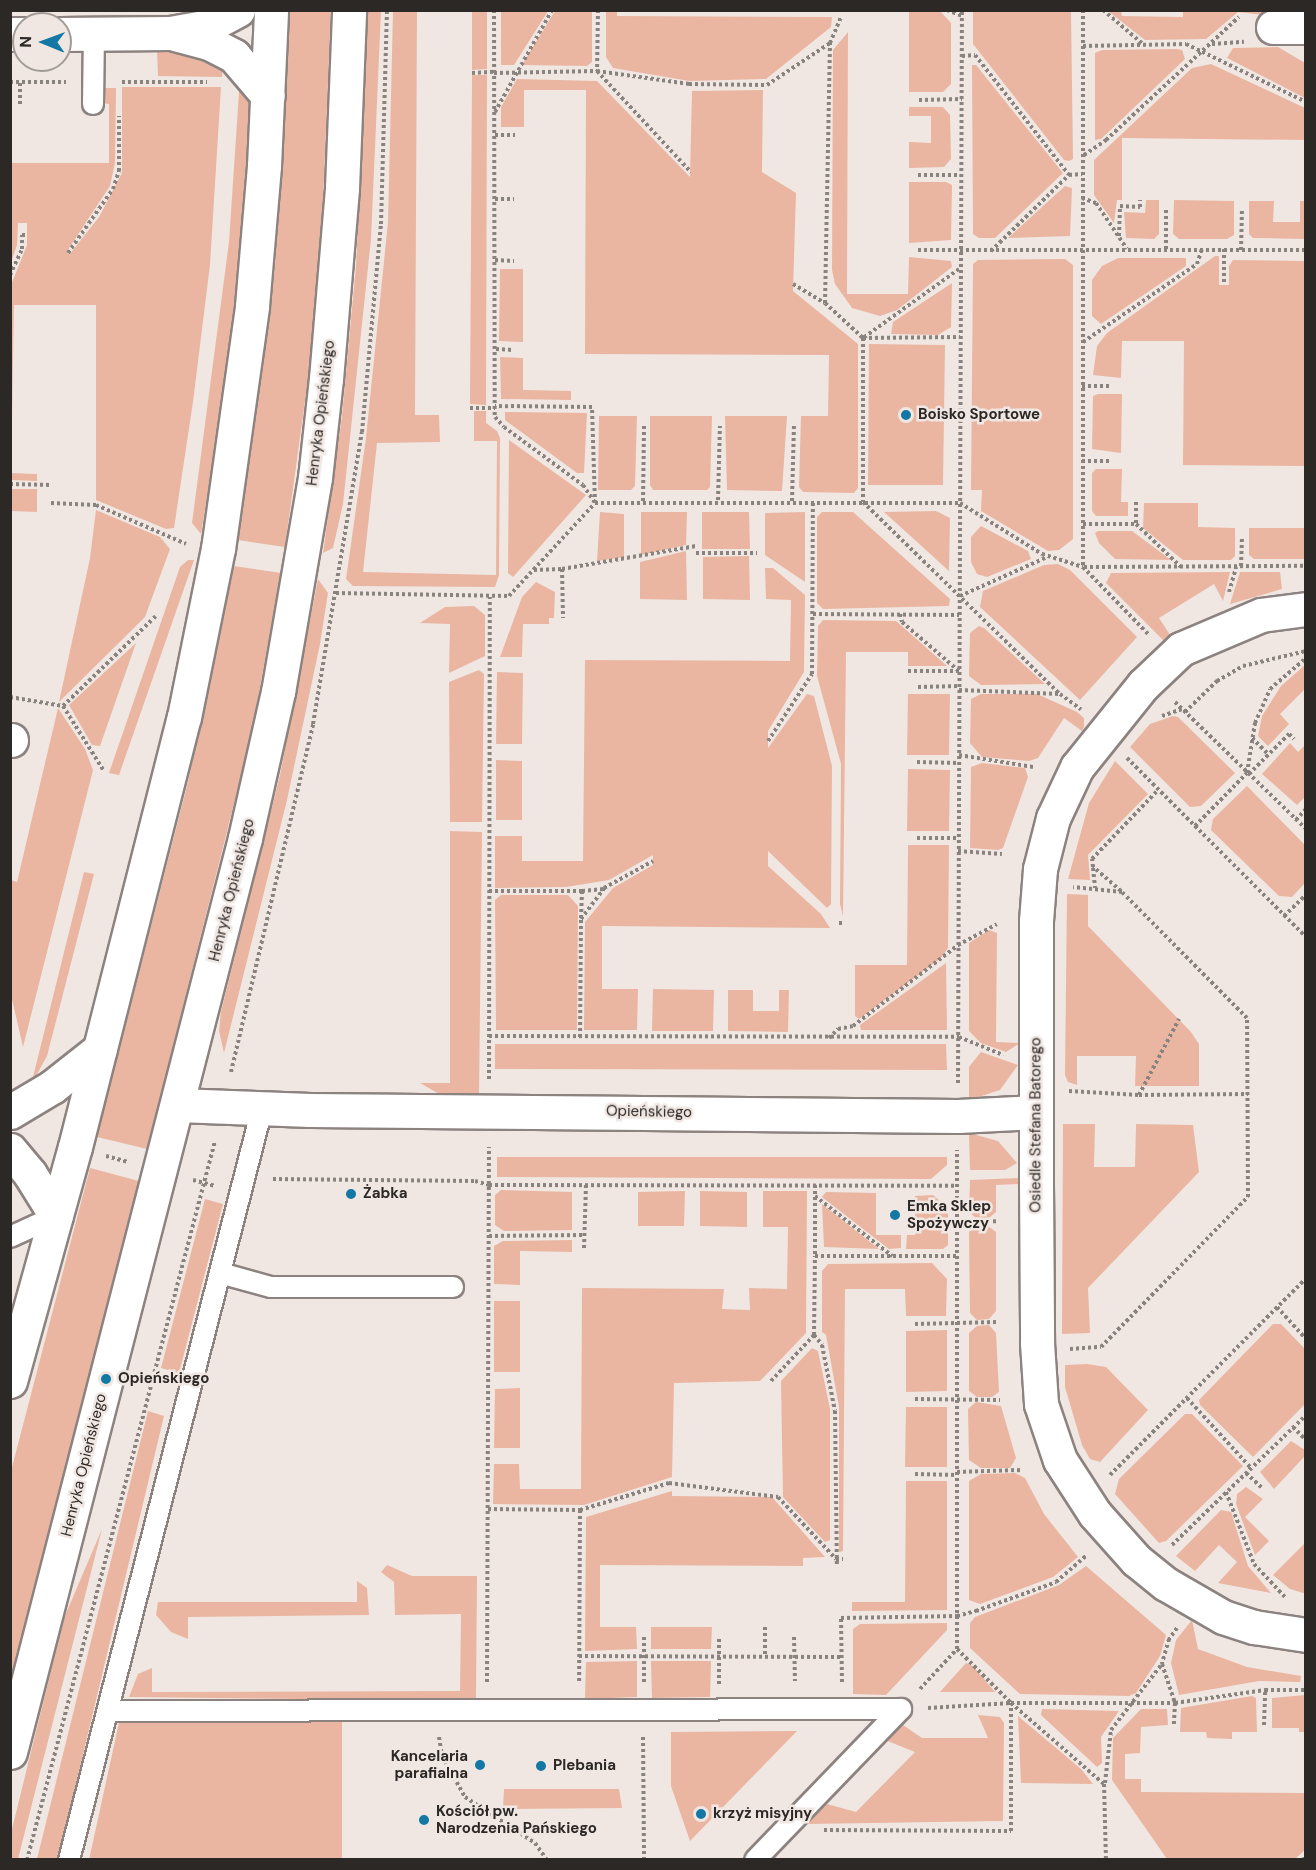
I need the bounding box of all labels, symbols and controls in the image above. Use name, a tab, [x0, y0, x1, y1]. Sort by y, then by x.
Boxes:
north arrow	[12, 12, 72, 72]
text: N	[15, 36, 36, 48]
street label: Henryka Opieńskiego	[303, 339, 339, 487]
place label: Boisko Sportowe	[918, 406, 1040, 424]
marker: Boisko Sportowe	[899, 408, 913, 422]
street label: Henryka Opieńskiego	[206, 817, 258, 963]
street label: Osiedle Stefana Batorego	[1027, 1037, 1045, 1213]
street label: Opieńskiego	[606, 1102, 692, 1122]
place label: Żabka	[363, 1185, 407, 1203]
marker: Żabka	[344, 1187, 358, 1201]
place label: Emka Sklep Spożywczy	[907, 1197, 991, 1232]
marker: Emka Sklep Spożywczy	[888, 1208, 902, 1222]
place label: Opieńskiego	[118, 1370, 209, 1388]
marker: Opieńskiego	[99, 1372, 113, 1386]
street label: Henryka Opieńskiego	[58, 1392, 110, 1538]
place label: Kancelaria parafialna	[391, 1747, 468, 1782]
place label: Plebania	[553, 1757, 616, 1775]
marker: Kancelaria parafialna	[473, 1758, 487, 1772]
marker: Plebania	[534, 1759, 548, 1773]
place label: Kościół pw. Narodzenia Pańskiego	[436, 1802, 597, 1837]
place label: krzyż misyjny	[713, 1805, 812, 1823]
marker: krzyż misyjny	[694, 1807, 708, 1821]
marker: Kościół pw. Narodzenia Pańskiego	[417, 1813, 431, 1827]

